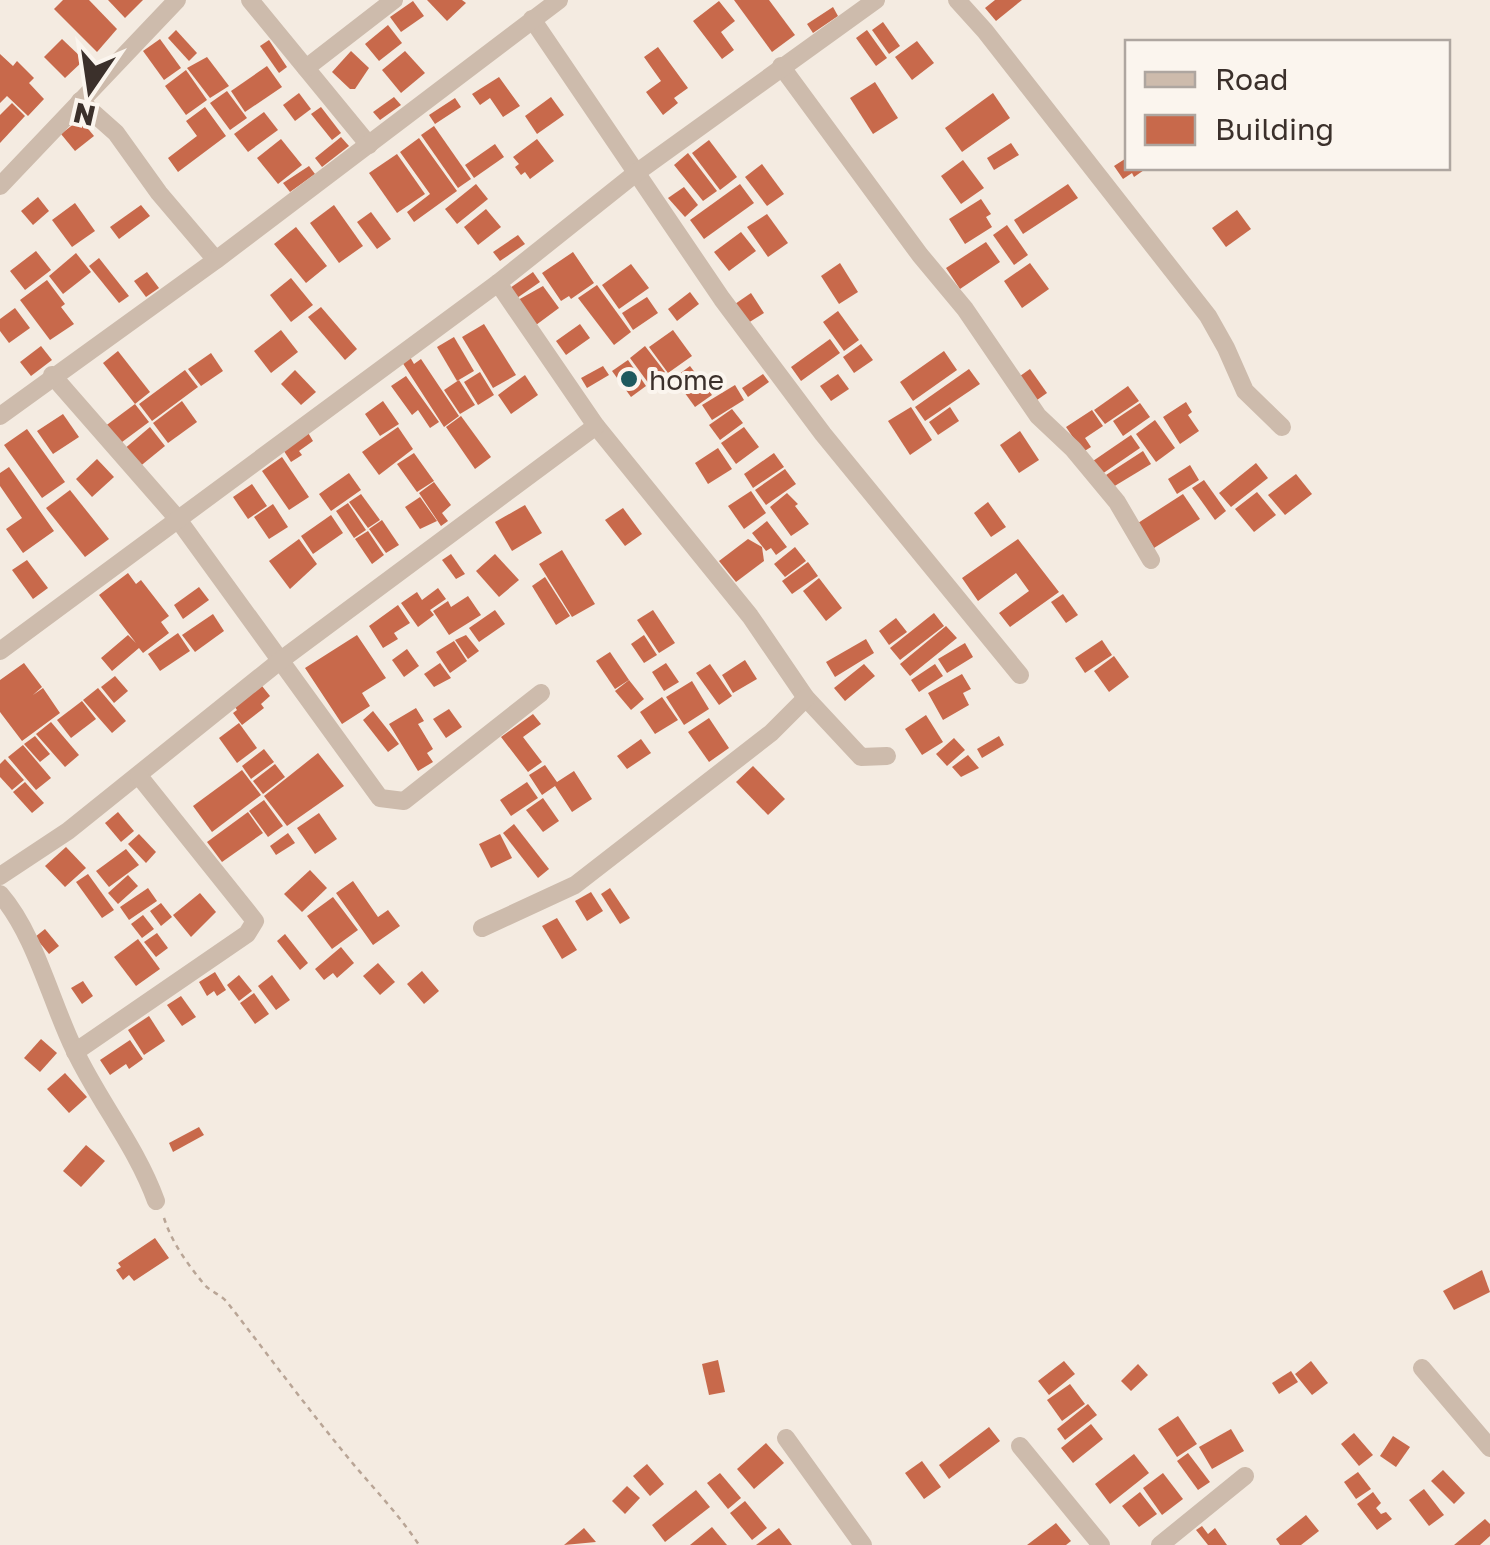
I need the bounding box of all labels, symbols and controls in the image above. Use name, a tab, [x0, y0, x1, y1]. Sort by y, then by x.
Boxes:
north arrow	[40, 40, 140, 140]
legend	[1125, 40, 1450, 170]
text: Road	[1215, 61, 1289, 97]
text: N	[70, 96, 98, 133]
text: Building	[1215, 111, 1334, 147]
place label: home	[649, 363, 724, 396]
marker: home	[618, 368, 640, 390]

